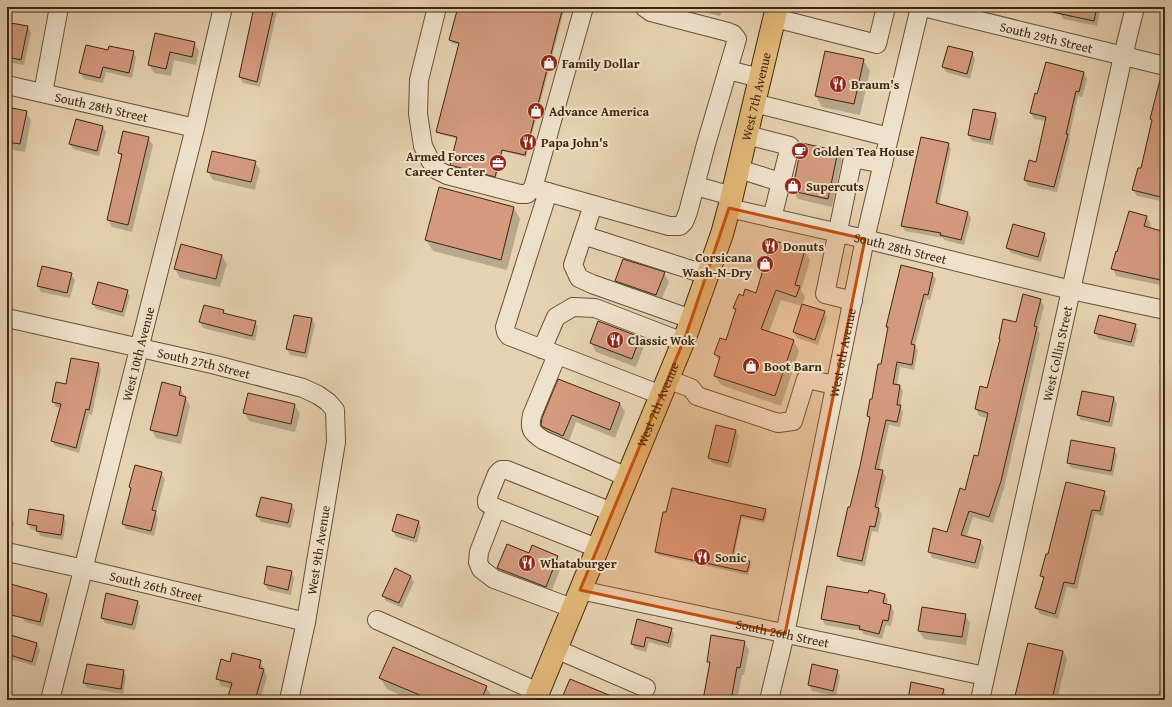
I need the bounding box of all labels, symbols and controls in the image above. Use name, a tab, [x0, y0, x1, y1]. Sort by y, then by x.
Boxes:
street label: South 29th Street	[998, 17, 1095, 58]
street label: West 7th Avenue	[736, 50, 776, 143]
shop icon: Family Dollar	[539, 53, 559, 73]
place label: Family Dollar	[562, 54, 640, 73]
restaurant icon: Braum's	[828, 74, 848, 94]
place label: Braum's	[851, 75, 900, 94]
street label: South 28th Street	[53, 87, 150, 127]
shop icon: Advance America	[526, 101, 546, 121]
place label: Advance America	[549, 102, 650, 121]
restaurant icon: Papa John's	[518, 132, 538, 152]
place label: Papa John's	[541, 133, 609, 152]
cafe icon: Golden Tea House	[790, 141, 810, 161]
place label: Golden Tea House	[813, 142, 915, 161]
place label: Armed Forces Career Center	[405, 147, 485, 181]
office icon: Armed Forces Career Center	[488, 153, 508, 173]
shop icon: Supercuts	[783, 176, 803, 196]
place label: Supercuts	[806, 177, 864, 196]
street label: South 28th Street	[852, 228, 949, 269]
restaurant icon: Donuts	[760, 236, 780, 256]
place label: Donuts	[783, 237, 824, 256]
place label: Corsicana Wash-N-Dry	[682, 248, 752, 282]
shop icon: Corsicana Wash-N-Dry	[755, 254, 775, 274]
street label: West Collin Street	[1038, 304, 1077, 403]
street label: West 10th Avenue	[117, 305, 159, 403]
street label: West 6th Avenue	[824, 307, 861, 399]
restaurant icon: Classic Wok	[605, 330, 625, 350]
place label: Classic Wok	[628, 331, 696, 350]
street label: South 27th Street	[156, 343, 253, 384]
shop icon: Boot Barn	[741, 356, 761, 376]
place label: Boot Barn	[764, 357, 822, 376]
street label: West 7th Avenue	[632, 359, 684, 450]
street label: West 9th Avenue	[302, 504, 335, 596]
restaurant icon: Sonic	[692, 547, 712, 567]
place label: Sonic	[715, 548, 746, 567]
restaurant icon: Whataburger	[517, 553, 537, 573]
place label: Whataburger	[540, 554, 617, 573]
street label: South 26th Street	[108, 566, 205, 607]
street label: South 26th Street	[734, 614, 831, 653]

